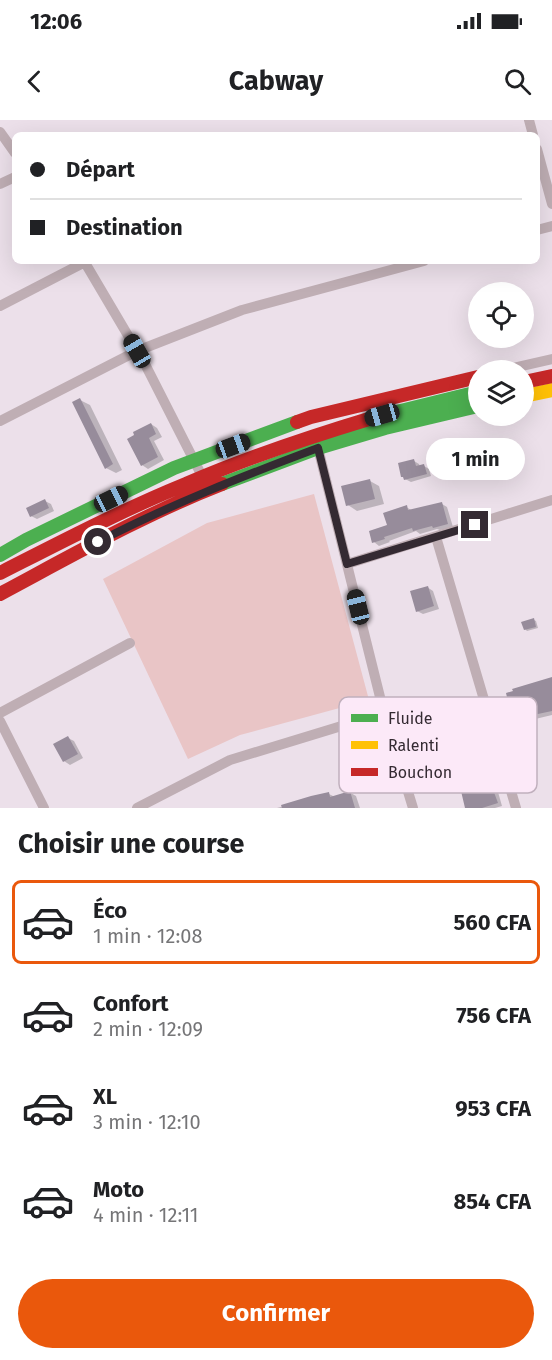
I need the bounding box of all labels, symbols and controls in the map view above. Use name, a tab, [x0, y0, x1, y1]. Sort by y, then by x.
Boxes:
text: 12:06	[30, 8, 82, 35]
icon: back	[18, 65, 51, 98]
text: Cabway	[229, 65, 323, 97]
icon: search	[501, 65, 534, 98]
text: Départ	[66, 156, 135, 183]
text: Destination	[66, 214, 183, 241]
map controls	[468, 282, 534, 426]
button: locate	[468, 282, 534, 348]
car	[120, 331, 154, 371]
button: layers	[468, 360, 534, 426]
car	[362, 401, 402, 429]
car	[213, 431, 253, 461]
callout: 1 min	[426, 438, 524, 480]
text: 1 min	[451, 447, 500, 471]
car	[91, 483, 131, 515]
route end	[461, 511, 488, 538]
route start	[84, 528, 111, 555]
car	[345, 587, 371, 627]
legend	[339, 697, 537, 793]
text: Fluide	[388, 709, 433, 728]
text: Ralenti	[388, 736, 439, 755]
text: Bouchon	[388, 763, 452, 782]
text: Choisir une course	[18, 828, 244, 860]
icon: car	[21, 895, 75, 949]
text: Éco	[93, 897, 127, 924]
text: 560 CFA	[453, 909, 531, 936]
text: 1 min · 12:08	[93, 924, 202, 948]
icon: car	[21, 988, 75, 1042]
text: Confort	[93, 990, 169, 1017]
text: 756 CFA	[456, 1002, 531, 1029]
text: 2 min · 12:09	[93, 1017, 203, 1041]
icon: car	[21, 1081, 75, 1135]
text: XL	[93, 1083, 117, 1110]
text: 953 CFA	[455, 1095, 531, 1122]
text: 3 min · 12:10	[93, 1110, 201, 1134]
icon: car	[21, 1174, 75, 1228]
text: Moto	[93, 1176, 144, 1203]
text: 854 CFA	[454, 1188, 531, 1215]
text: 4 min · 12:11	[93, 1203, 198, 1227]
button: Confirmer	[18, 1279, 534, 1348]

